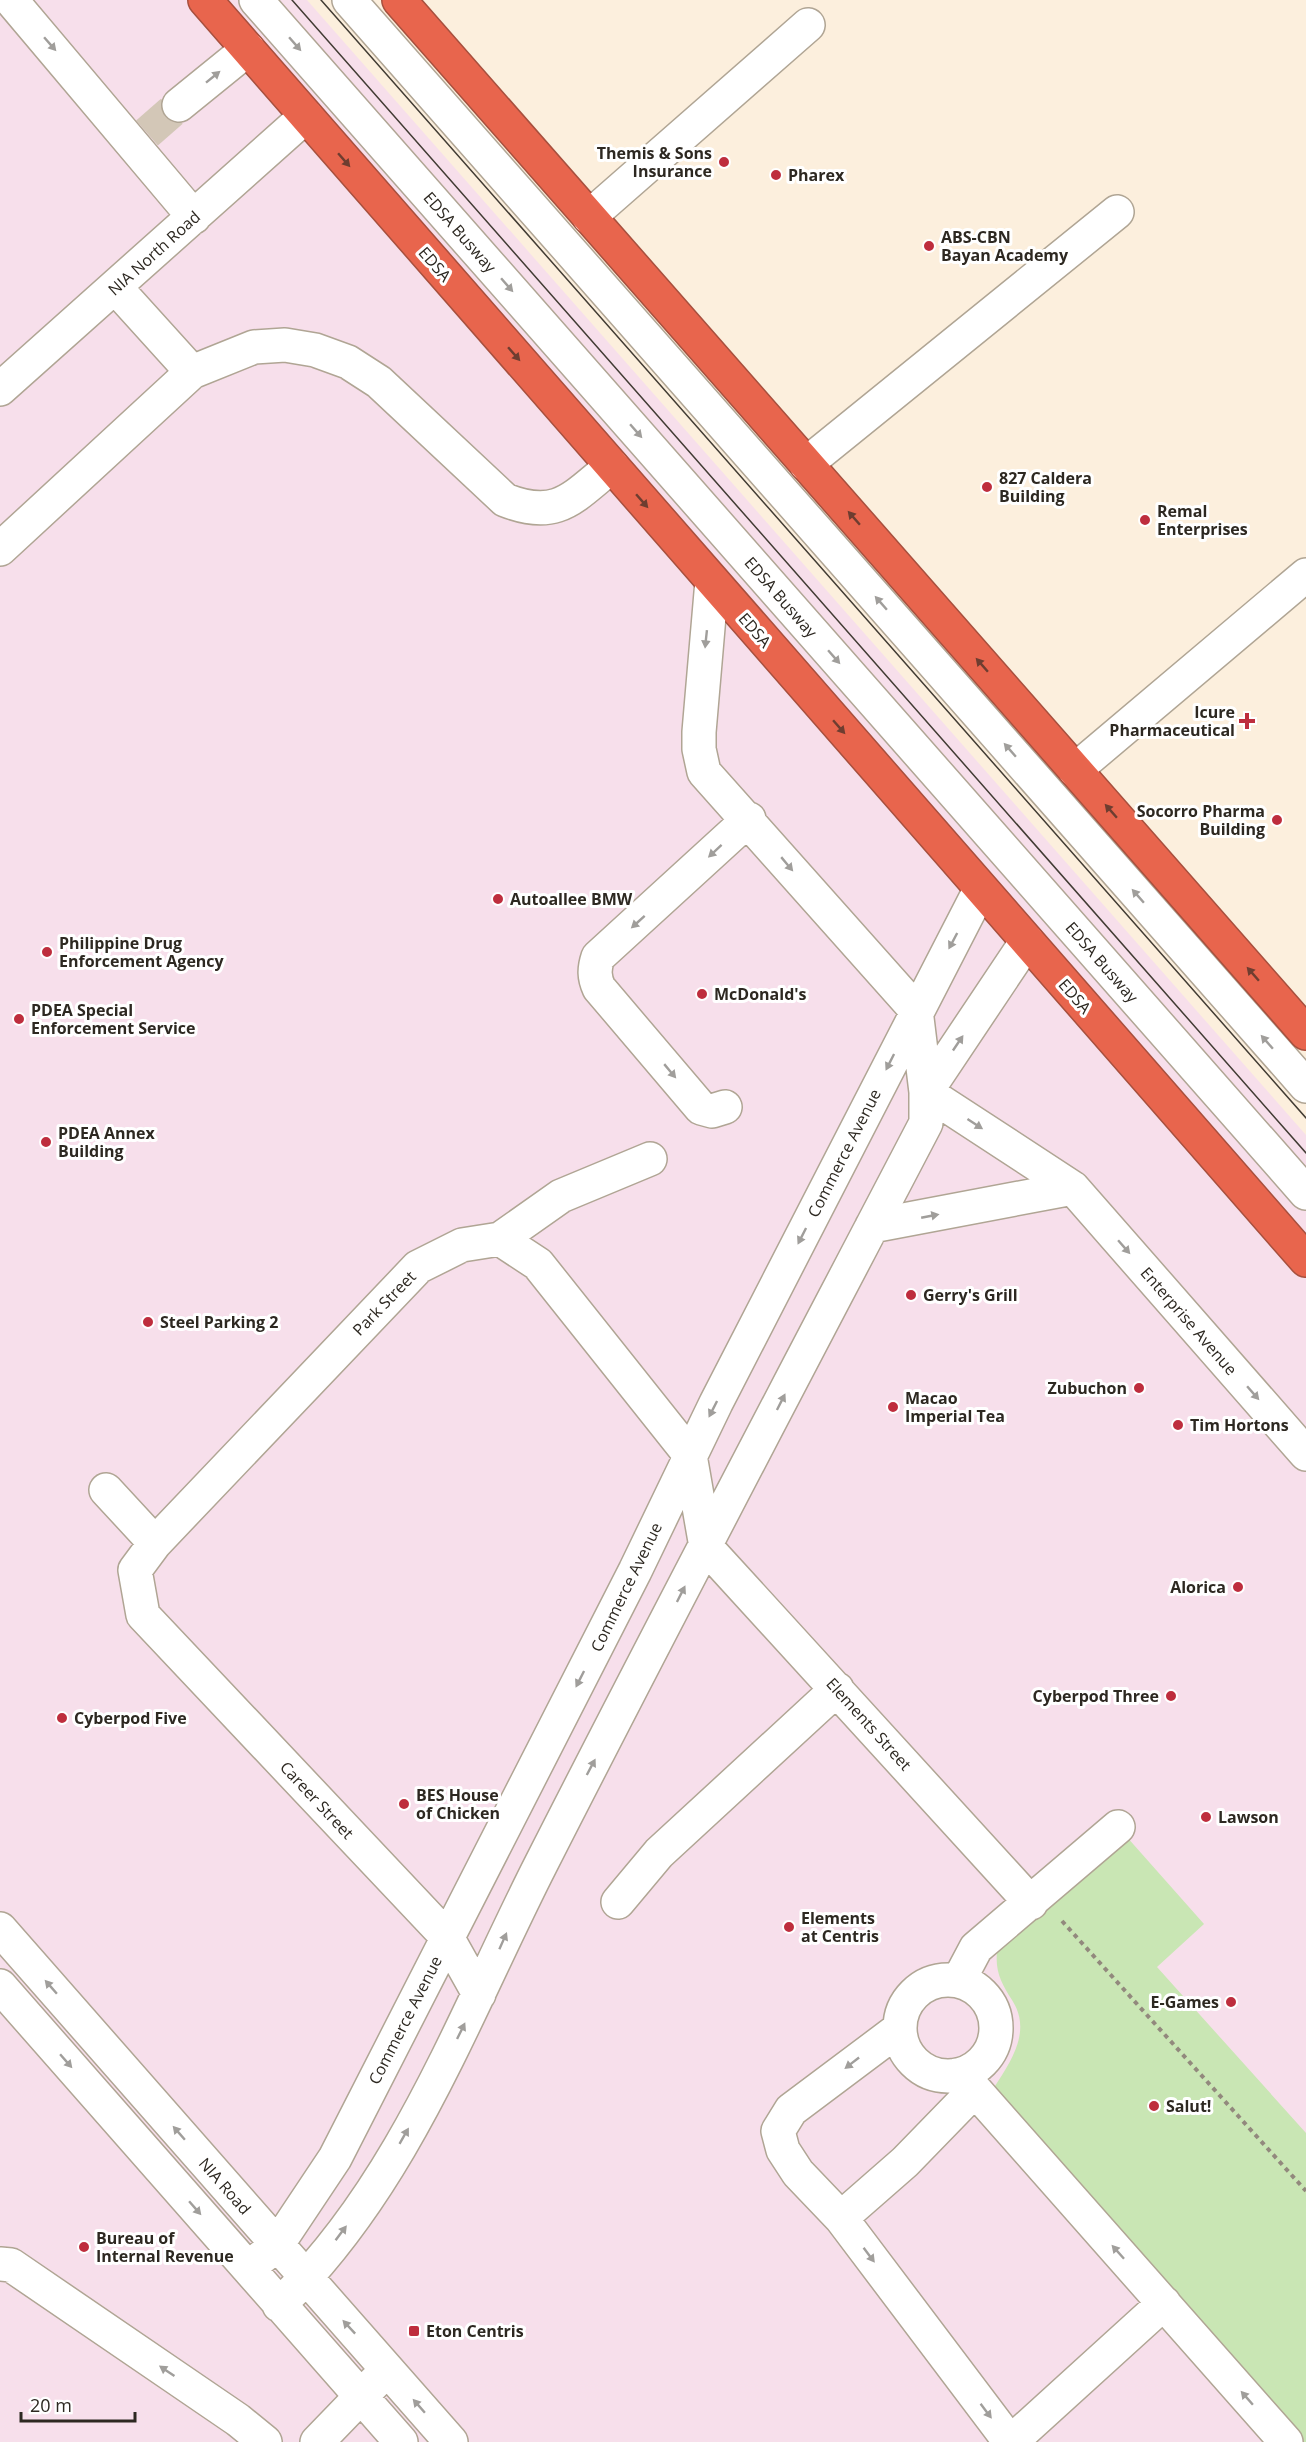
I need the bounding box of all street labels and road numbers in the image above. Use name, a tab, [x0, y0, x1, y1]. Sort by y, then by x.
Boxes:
street label: EDSA Busway	[420, 188, 500, 276]
street label: NIA North Road	[103, 206, 205, 300]
street label: EDSA	[415, 243, 455, 285]
street label: EDSA Busway	[741, 553, 821, 641]
street label: EDSA	[735, 609, 775, 651]
street label: EDSA Busway	[1062, 918, 1142, 1006]
street label: EDSA	[1055, 975, 1095, 1017]
street label: Commerce Avenue	[802, 1085, 886, 1221]
street label: Enterprise Avenue	[1136, 1262, 1242, 1380]
street label: Park Street	[347, 1266, 421, 1340]
street label: Commerce Avenue	[585, 1519, 667, 1655]
street label: Elements Street	[821, 1673, 917, 1775]
street label: Career Street	[275, 1756, 359, 1844]
street label: Commerce Avenue	[363, 1952, 447, 2088]
street label: NIA Road	[194, 2153, 256, 2219]

